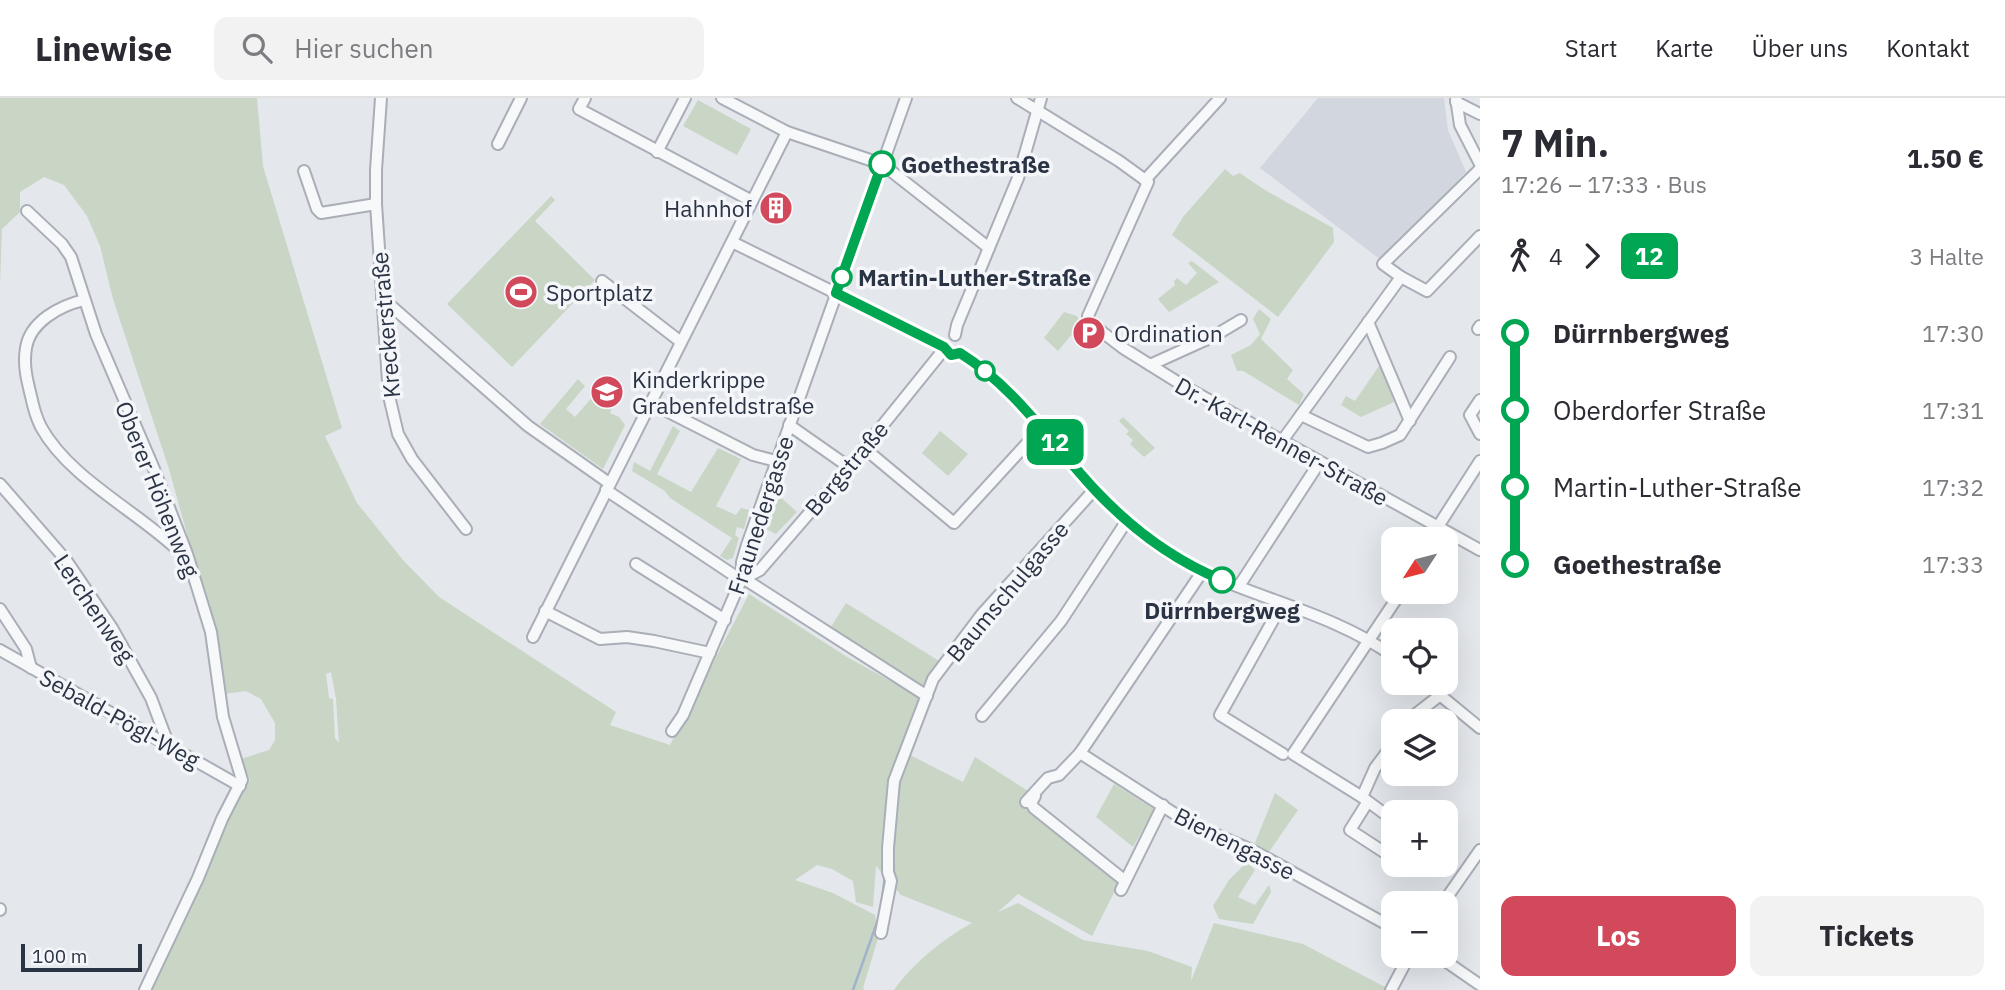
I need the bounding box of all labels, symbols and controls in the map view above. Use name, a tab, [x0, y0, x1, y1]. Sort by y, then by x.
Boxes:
search box	[214, 17, 704, 80]
text: Linewise	[35, 27, 172, 70]
icon: search	[238, 29, 276, 67]
text: Hier suchen	[294, 31, 434, 65]
text: Start	[1565, 32, 1617, 64]
text: Karte	[1655, 32, 1713, 64]
text: Über uns	[1751, 32, 1848, 64]
text: Kontakt	[1886, 32, 1970, 64]
text: 7 Min.	[1501, 118, 1609, 167]
text: 1.50 €	[1907, 141, 1984, 175]
place label: Goethestraße	[901, 149, 1050, 179]
marker: Goethestraße	[869, 151, 895, 177]
text: 17:26 – 17:33 · Bus	[1501, 169, 1707, 199]
building icon: Hahnhof	[757, 189, 795, 227]
place label: Hahnhof	[664, 193, 752, 223]
icon: walk	[1501, 237, 1539, 275]
icon: forward	[1573, 237, 1611, 275]
text: 12	[1635, 240, 1664, 272]
text: 4	[1549, 241, 1563, 271]
text: 3 Halte	[1909, 241, 1984, 271]
street label: Kreckerstraße	[364, 251, 406, 399]
place label: Martin-Luther-Straße	[858, 262, 1091, 292]
marker: Martin-Luther-Straße	[832, 267, 852, 287]
sports icon: Sportplatz	[502, 273, 540, 311]
place label: Sportplatz	[546, 277, 653, 307]
parking icon: Ordination	[1070, 314, 1108, 352]
text: Dürrnbergweg	[1553, 316, 1729, 350]
place label: Ordination	[1114, 318, 1223, 348]
text: 17:30	[1922, 318, 1984, 348]
unlabelled marker	[975, 361, 995, 381]
place label: Kinderkrippe Grabenfeldstraße	[632, 364, 814, 420]
street label: Dr.-Karl-Renner-Straße	[1170, 370, 1394, 512]
school or university icon: Kinderkrippe Grabenfeldstraße	[588, 373, 626, 411]
text: Oberdorfer Straße	[1553, 393, 1766, 427]
text: 17:31	[1922, 395, 1984, 425]
street label: Oberer Höhenweg	[109, 397, 207, 581]
street label: Bergstraße	[798, 414, 894, 522]
line badge: 12	[1024, 419, 1086, 465]
text: 12	[1041, 426, 1069, 458]
street label: Fraunedergasse	[720, 432, 800, 598]
text: Martin-Luther-Straße	[1553, 470, 1801, 504]
text: 17:32	[1922, 472, 1984, 502]
street label: Baumschulgasse	[939, 514, 1075, 668]
north arrow	[1381, 527, 1458, 604]
map controls	[1381, 527, 1458, 968]
text: Goethestraße	[1553, 547, 1722, 581]
street label: Lerchenweg	[48, 548, 142, 668]
text: 17:33	[1922, 549, 1984, 579]
marker: Dürrnbergweg	[1209, 567, 1235, 593]
place label: Dürrnbergweg	[1144, 595, 1300, 625]
button: locate	[1381, 618, 1458, 695]
street label: Sebald-Pögl-Weg	[35, 662, 205, 774]
button: layers	[1381, 709, 1458, 786]
street label: Bienengasse	[1170, 800, 1300, 886]
button: +	[1381, 800, 1458, 877]
button: −	[1381, 891, 1458, 968]
button: Los	[1501, 896, 1736, 976]
button: Tickets	[1750, 896, 1984, 976]
scale bar	[21, 941, 142, 973]
text: 100 m	[32, 944, 87, 968]

